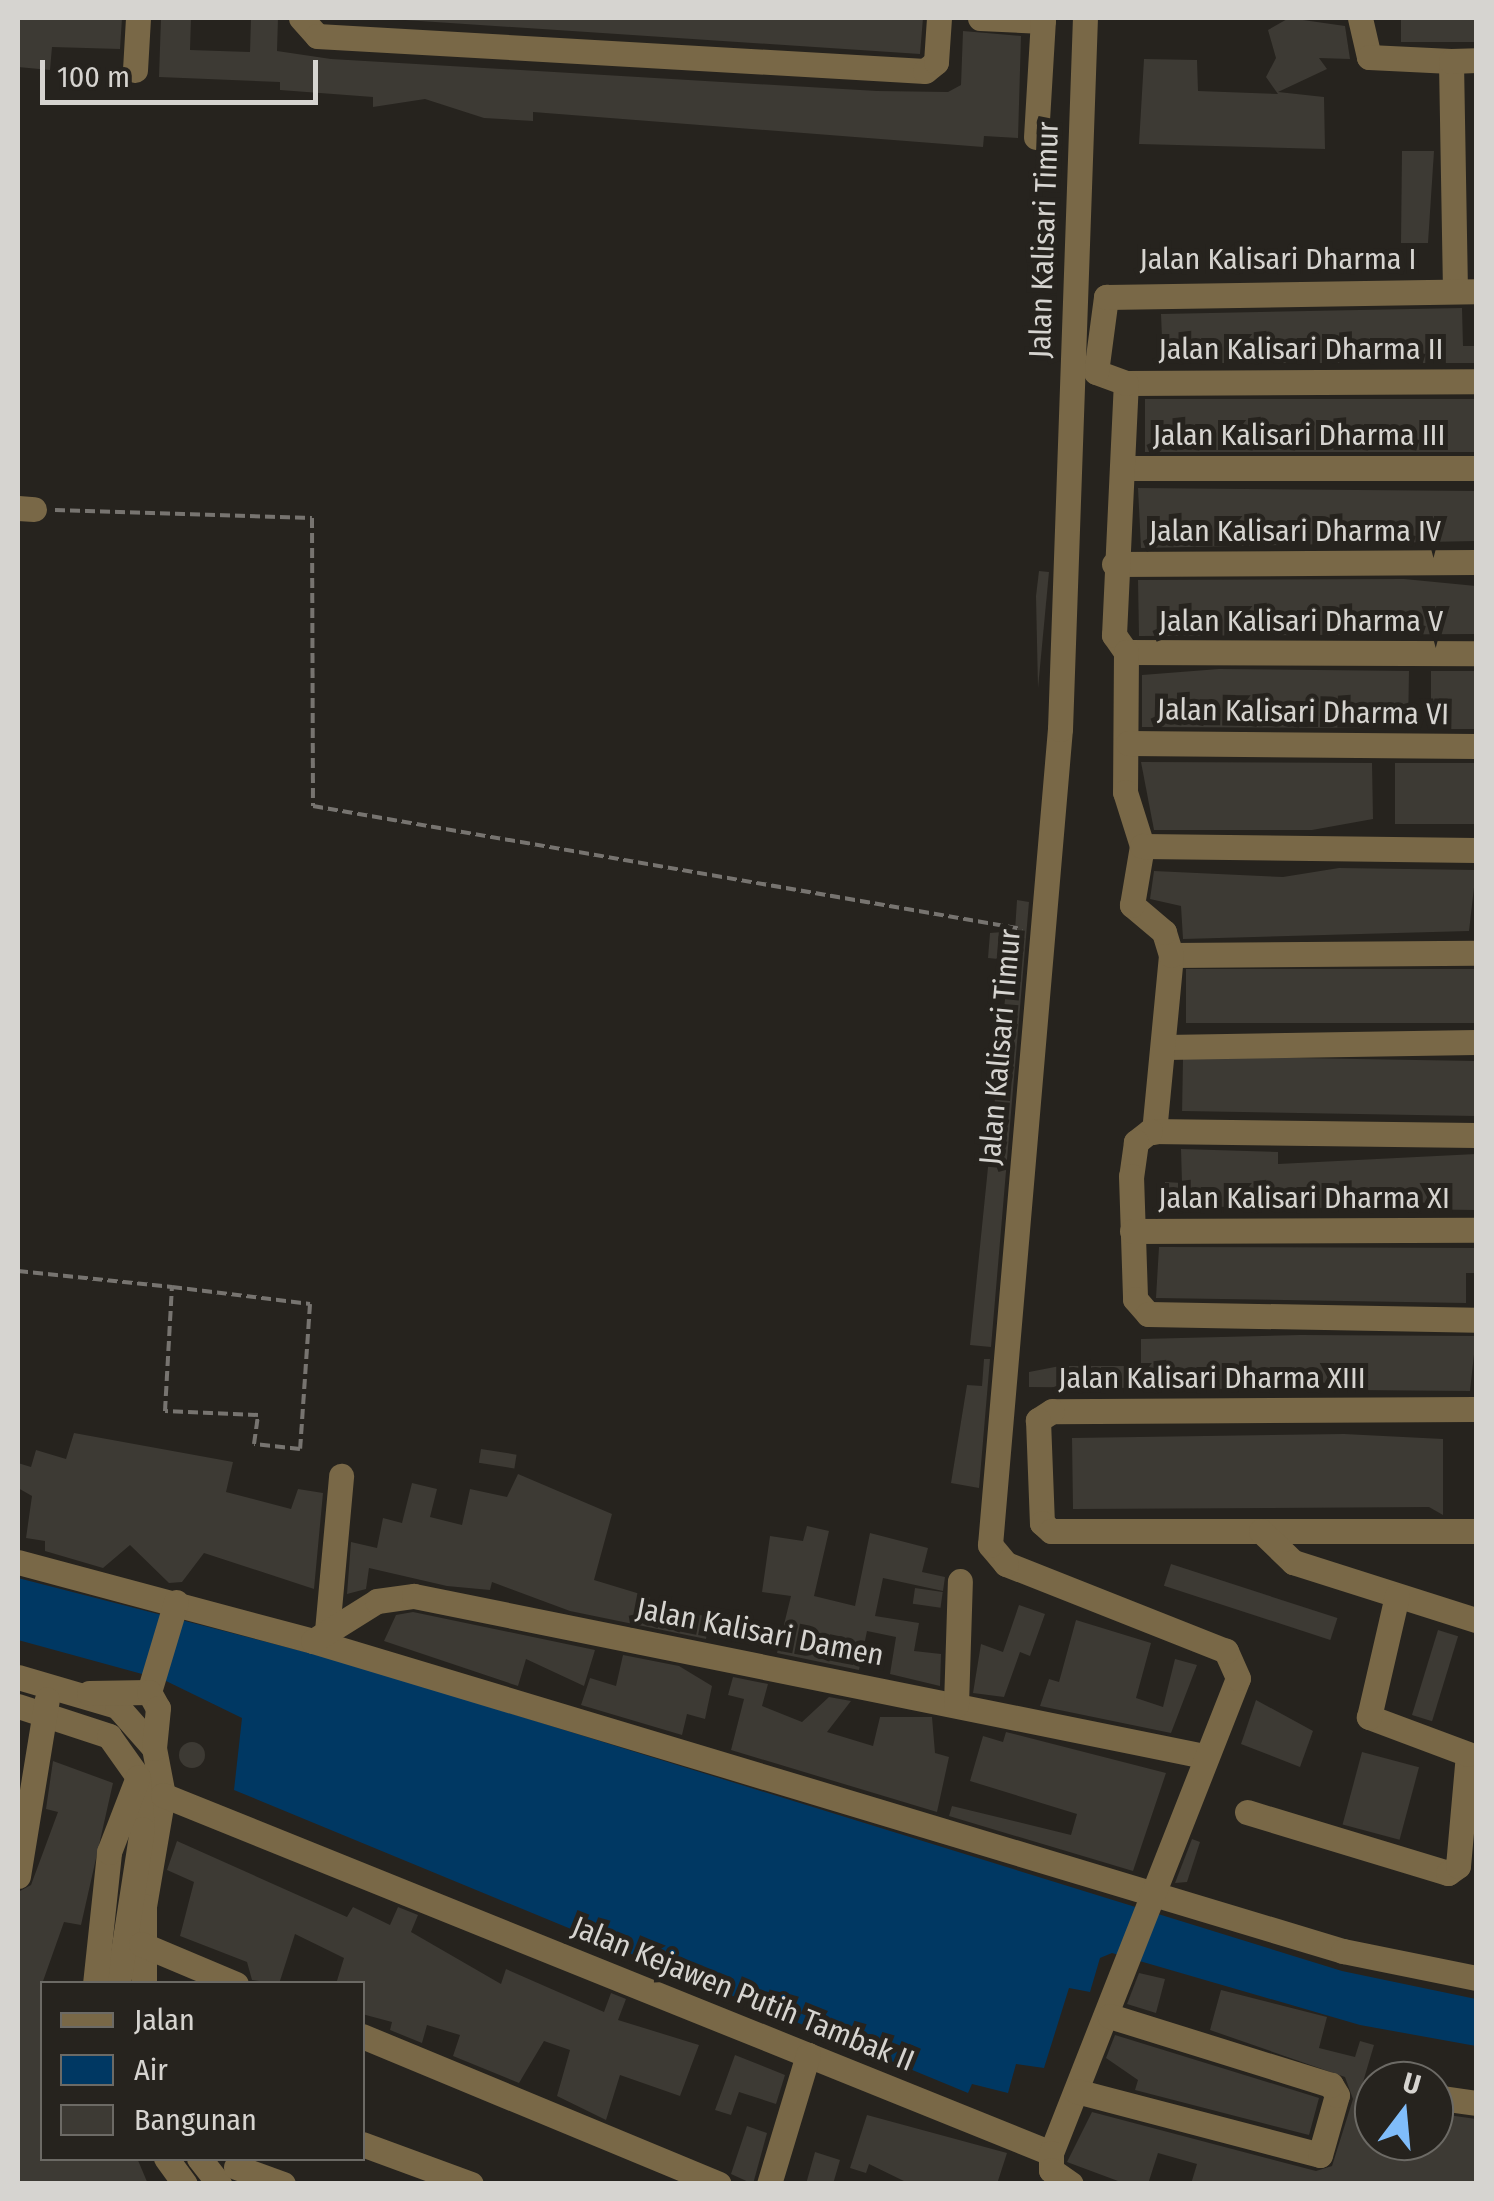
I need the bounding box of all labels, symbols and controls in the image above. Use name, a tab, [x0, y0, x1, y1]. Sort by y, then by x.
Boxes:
scale bar	[45, 40, 322, 102]
text: 100 m	[57, 59, 130, 95]
street label: Jalan Kalisari Timur	[1022, 121, 1066, 359]
street label: Jalan Kalisari Dharma I	[1140, 241, 1416, 277]
street label: Jalan Kalisari Dharma II	[1159, 331, 1443, 367]
street label: Jalan Kalisari Dharma III	[1153, 417, 1445, 453]
street label: Jalan Kalisari Dharma IV	[1149, 513, 1441, 549]
street label: Jalan Kalisari Dharma V	[1159, 603, 1443, 639]
street label: Jalan Kalisari Dharma VI	[1157, 691, 1449, 733]
street label: Jalan Kalisari Timur	[972, 928, 1028, 1166]
street label: Jalan Kalisari Dharma XI	[1158, 1180, 1450, 1216]
street label: Jalan Kalisari Dharma XIII	[1058, 1360, 1366, 1396]
street label: Jalan Kalisari Damen	[633, 1590, 887, 1674]
street label: Jalan Kejawen Putih Tambak II	[567, 1909, 919, 2079]
legend	[40, 1981, 365, 2161]
text: Jalan	[134, 2002, 195, 2038]
text: Air	[134, 2052, 168, 2088]
north arrow	[1354, 2061, 1454, 2161]
text: U	[1399, 2065, 1424, 2102]
text: Bangunan	[134, 2102, 257, 2138]

